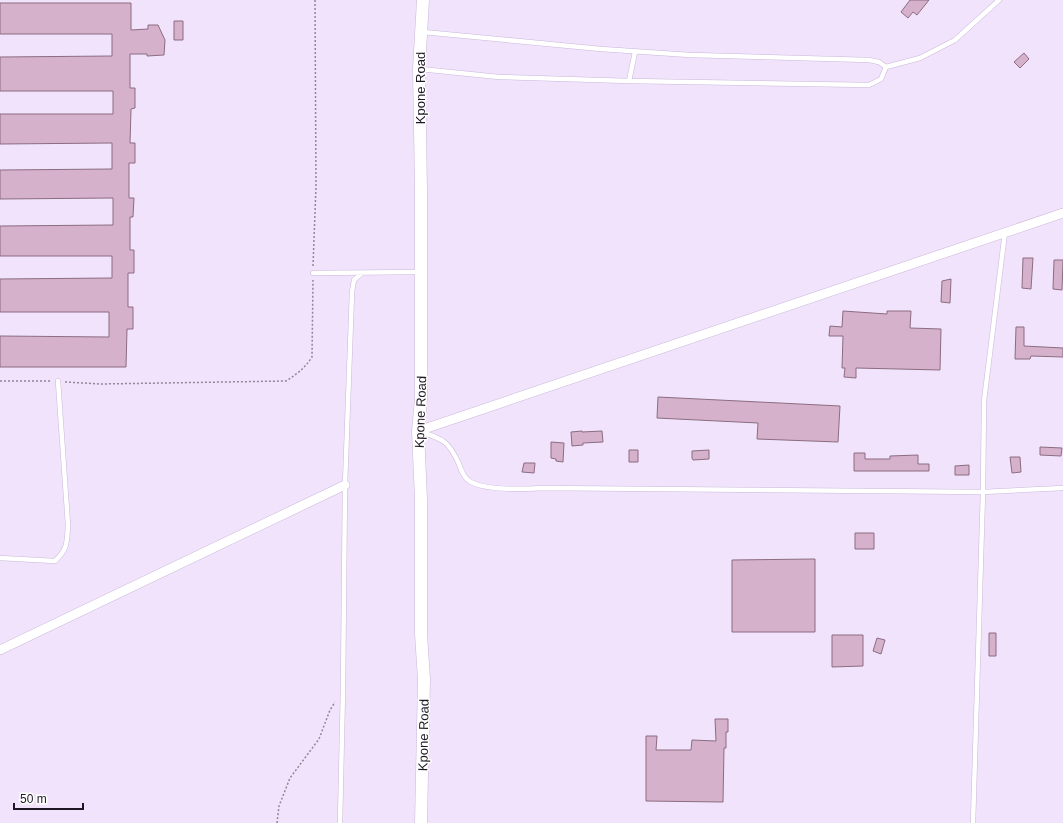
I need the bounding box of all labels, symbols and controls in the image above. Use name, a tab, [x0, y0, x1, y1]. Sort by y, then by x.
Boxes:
street label: Kpone Road	[413, 52, 428, 124]
street label: Kpone Road	[412, 376, 429, 448]
street label: Kpone Road	[415, 699, 432, 771]
scale bar	[14, 785, 83, 811]
text: 50 m	[20, 792, 47, 806]

